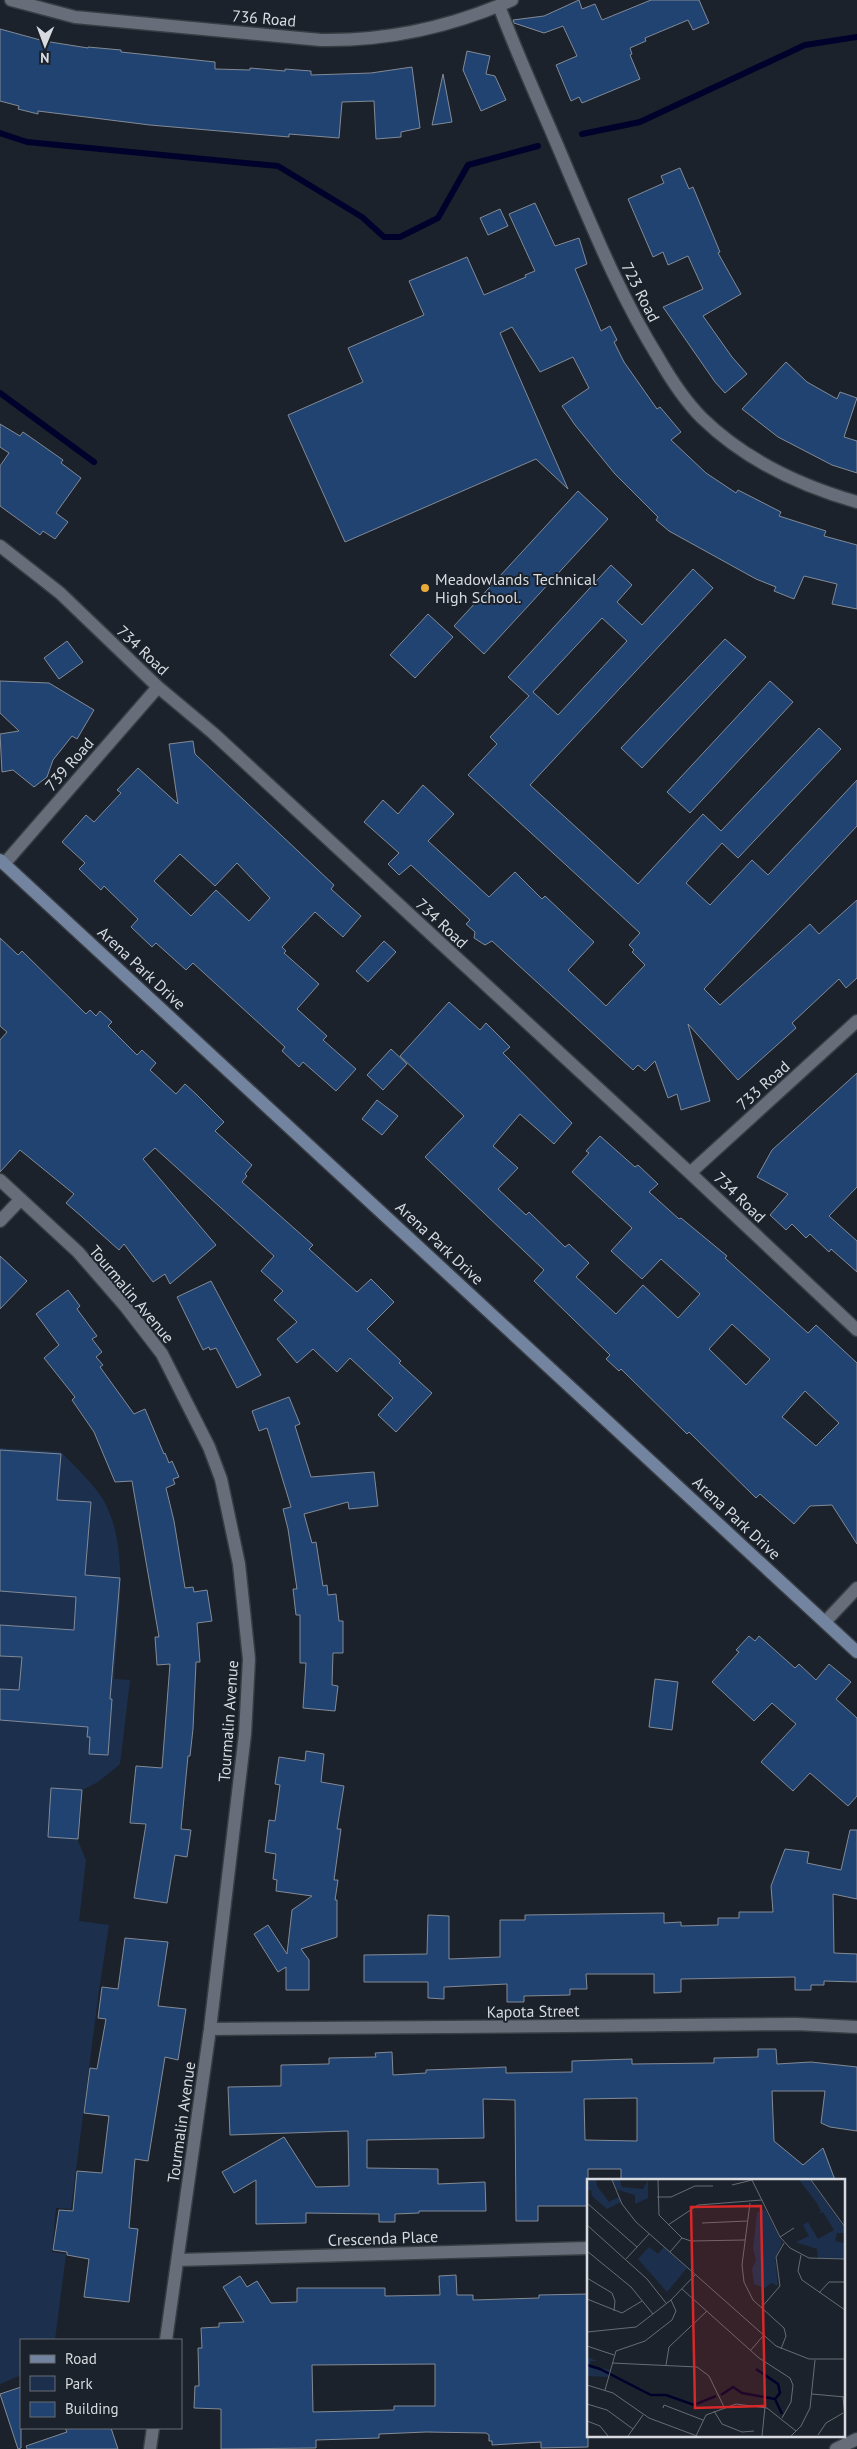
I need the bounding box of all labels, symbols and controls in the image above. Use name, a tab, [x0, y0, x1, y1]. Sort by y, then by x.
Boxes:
street label: 736 Road	[231, 5, 297, 31]
north arrow	[20, 20, 70, 70]
text: N	[40, 49, 50, 67]
street label: 723 Road	[617, 259, 665, 325]
place label: Meadowlands Technical High School.	[435, 569, 597, 607]
marker: Meadowlands Technical High School.	[419, 582, 431, 594]
street label: 734 Road	[113, 621, 173, 679]
street label: 739 Road	[40, 733, 98, 795]
street label: 734 Road	[412, 894, 472, 952]
street label: Arena Park Drive	[94, 922, 190, 1014]
street label: 733 Road	[732, 1056, 794, 1114]
street label: 734 Road	[710, 1167, 770, 1227]
street label: Arena Park Drive	[392, 1197, 488, 1289]
street label: Tourmalin Avenue	[85, 1241, 179, 1347]
street label: Arena Park Drive	[689, 1472, 785, 1564]
street label: Tourmalin Avenue	[214, 1660, 242, 1782]
street label: Kapota Street	[486, 2000, 580, 2022]
street label: Tourmalin Avenue	[163, 2060, 199, 2184]
inset map	[587, 2179, 844, 2436]
street label: Crescenda Place	[328, 2226, 438, 2250]
legend	[20, 2339, 182, 2429]
text: Road	[65, 2349, 97, 2368]
text: Park	[65, 2374, 93, 2393]
text: Building	[65, 2399, 119, 2418]

